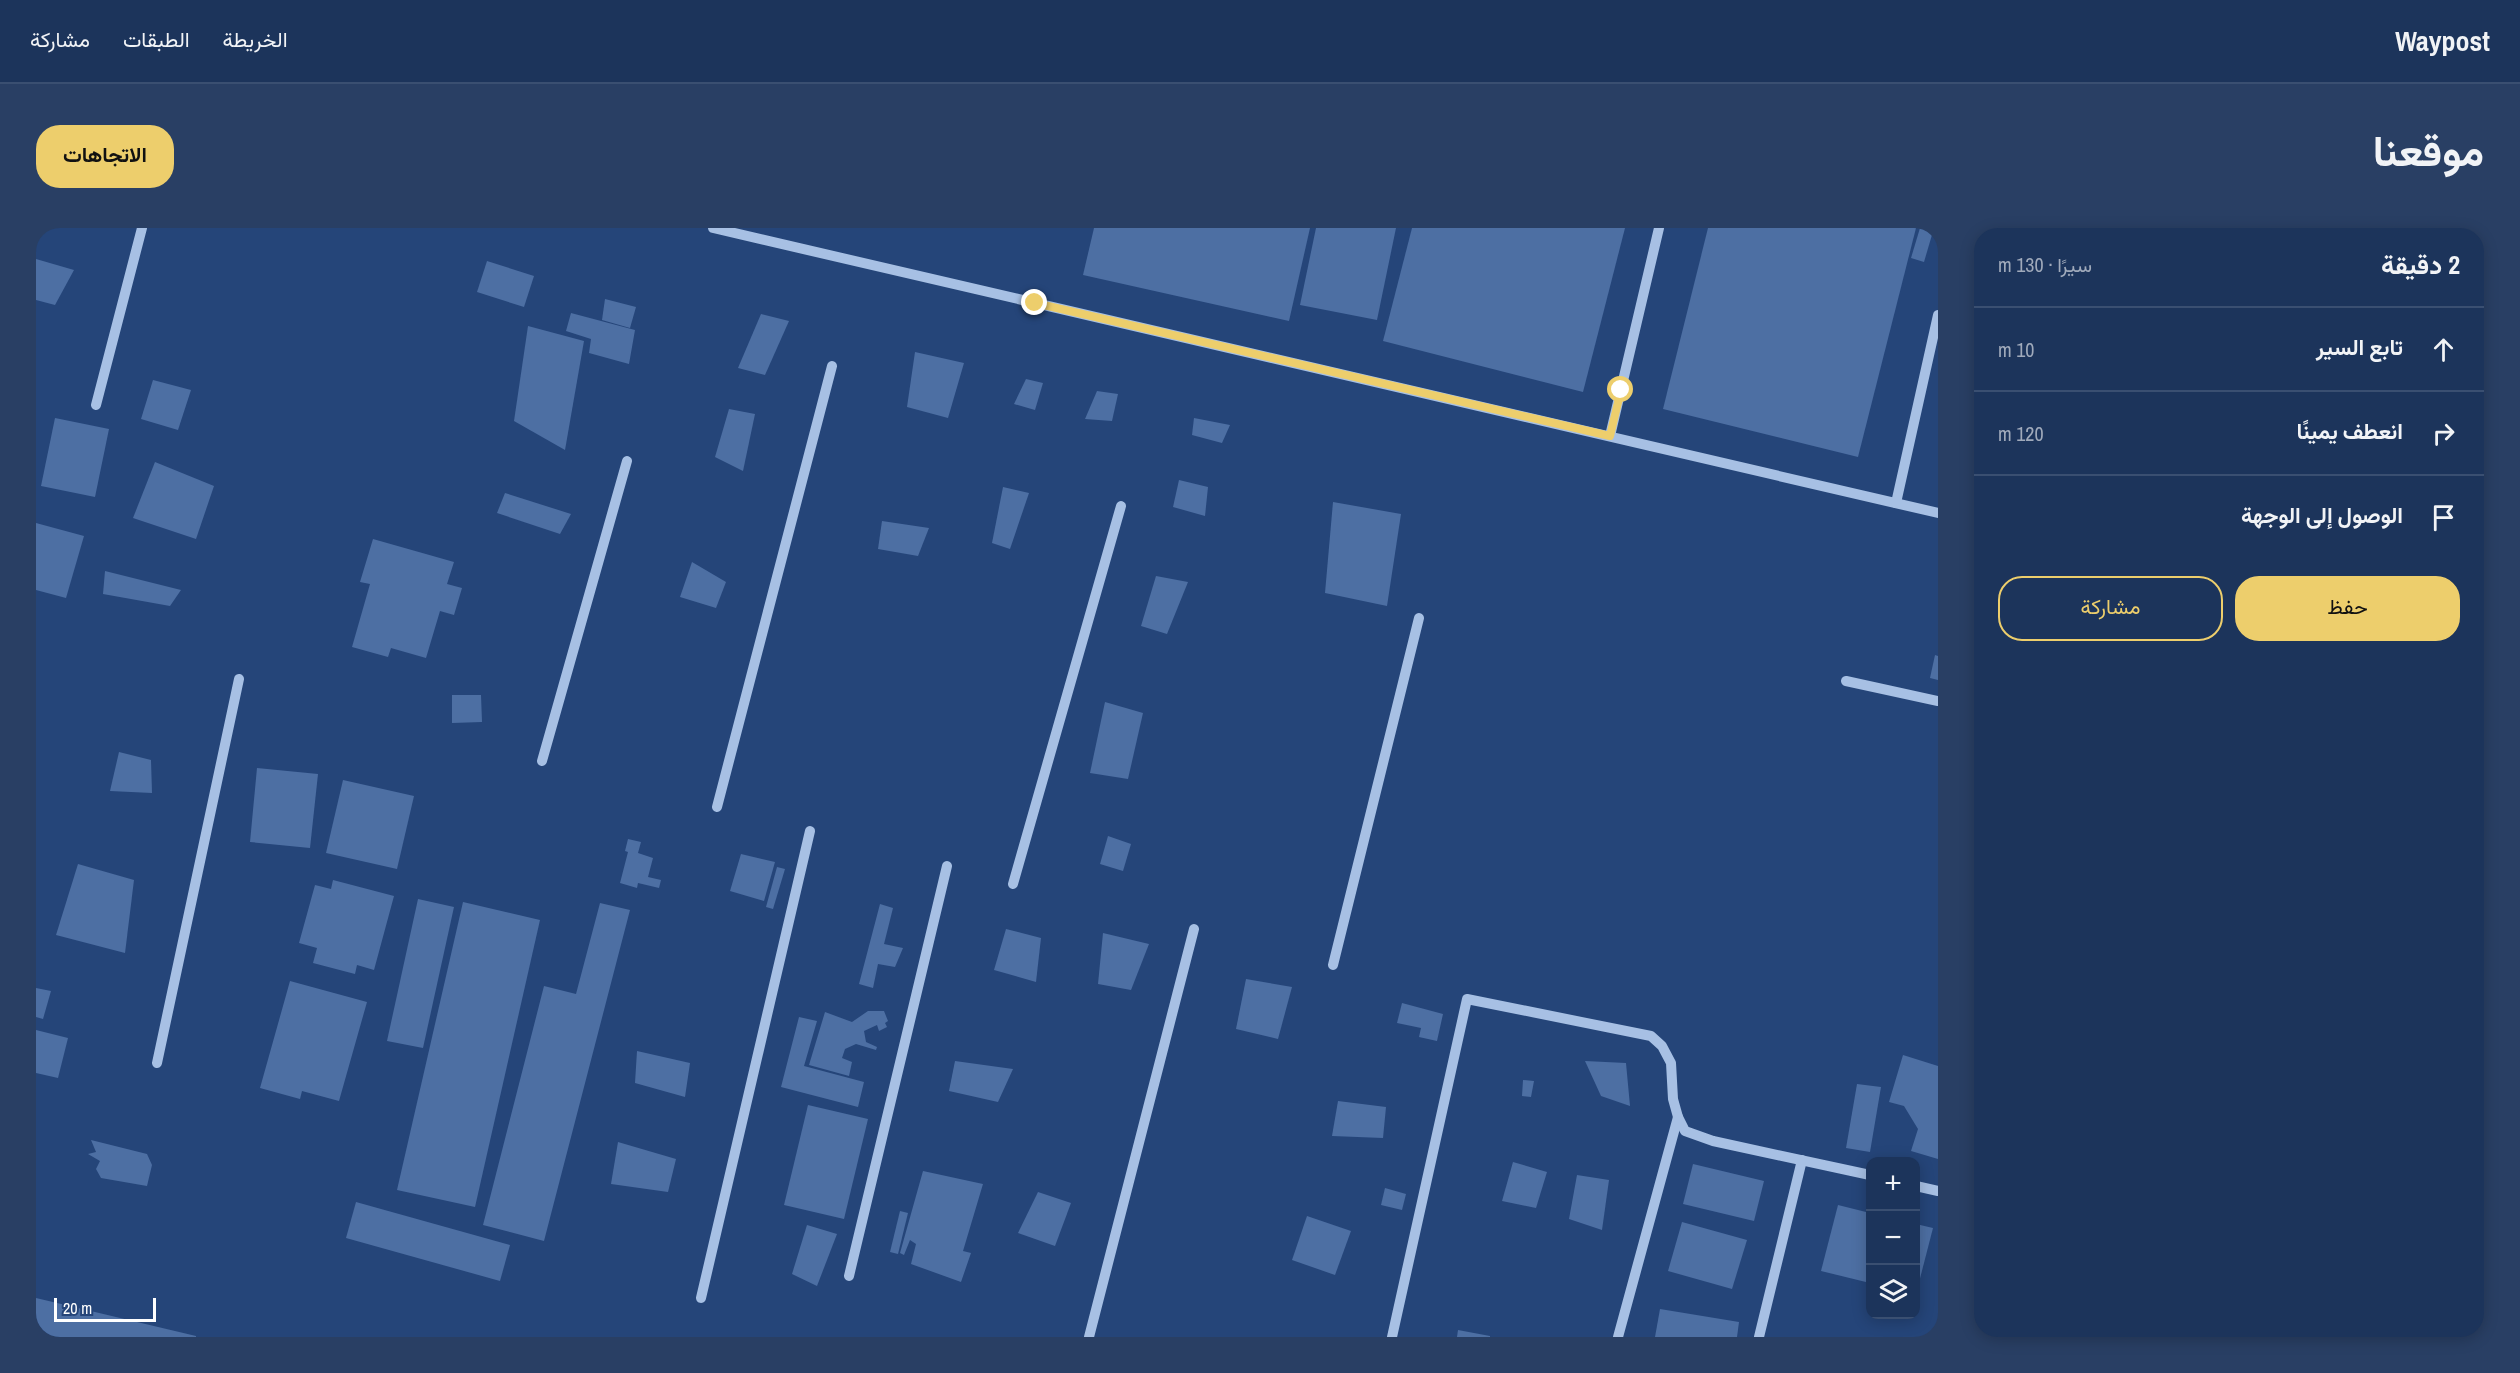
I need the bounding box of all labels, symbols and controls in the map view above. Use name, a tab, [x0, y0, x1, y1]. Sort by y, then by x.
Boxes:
text: Waypost	[2395, 22, 2490, 60]
text: مشاركة	[30, 25, 90, 54]
text: الطبقات	[123, 25, 190, 54]
text: الخريطة	[223, 25, 288, 54]
text: موقعنا	[2373, 123, 2484, 179]
button: الاتجاهات	[36, 125, 174, 188]
text: 2 دقيقة	[2381, 247, 2460, 282]
text: سيرًا · 130 m	[1998, 251, 2092, 278]
route end	[1021, 289, 1047, 315]
text: تابع السير	[2316, 332, 2403, 362]
icon: ahead	[2427, 333, 2460, 366]
text: 10 m	[1998, 336, 2034, 363]
route start	[1607, 376, 1633, 402]
text: انعطف يمينًا	[2297, 416, 2403, 446]
icon: right	[2427, 417, 2460, 450]
text: 120 m	[1998, 420, 2044, 447]
text: الوصول إلى الوجهة	[2241, 500, 2403, 530]
icon: arrive	[2427, 501, 2460, 534]
button: مشاركة	[1998, 576, 2223, 641]
button: حفظ	[2235, 576, 2460, 641]
map controls	[1866, 1157, 1920, 1319]
button: +	[1866, 1157, 1920, 1211]
button: −	[1866, 1211, 1920, 1265]
button: layers	[1866, 1265, 1920, 1319]
scale bar	[54, 1295, 156, 1322]
text: 20 m	[63, 1297, 92, 1319]

